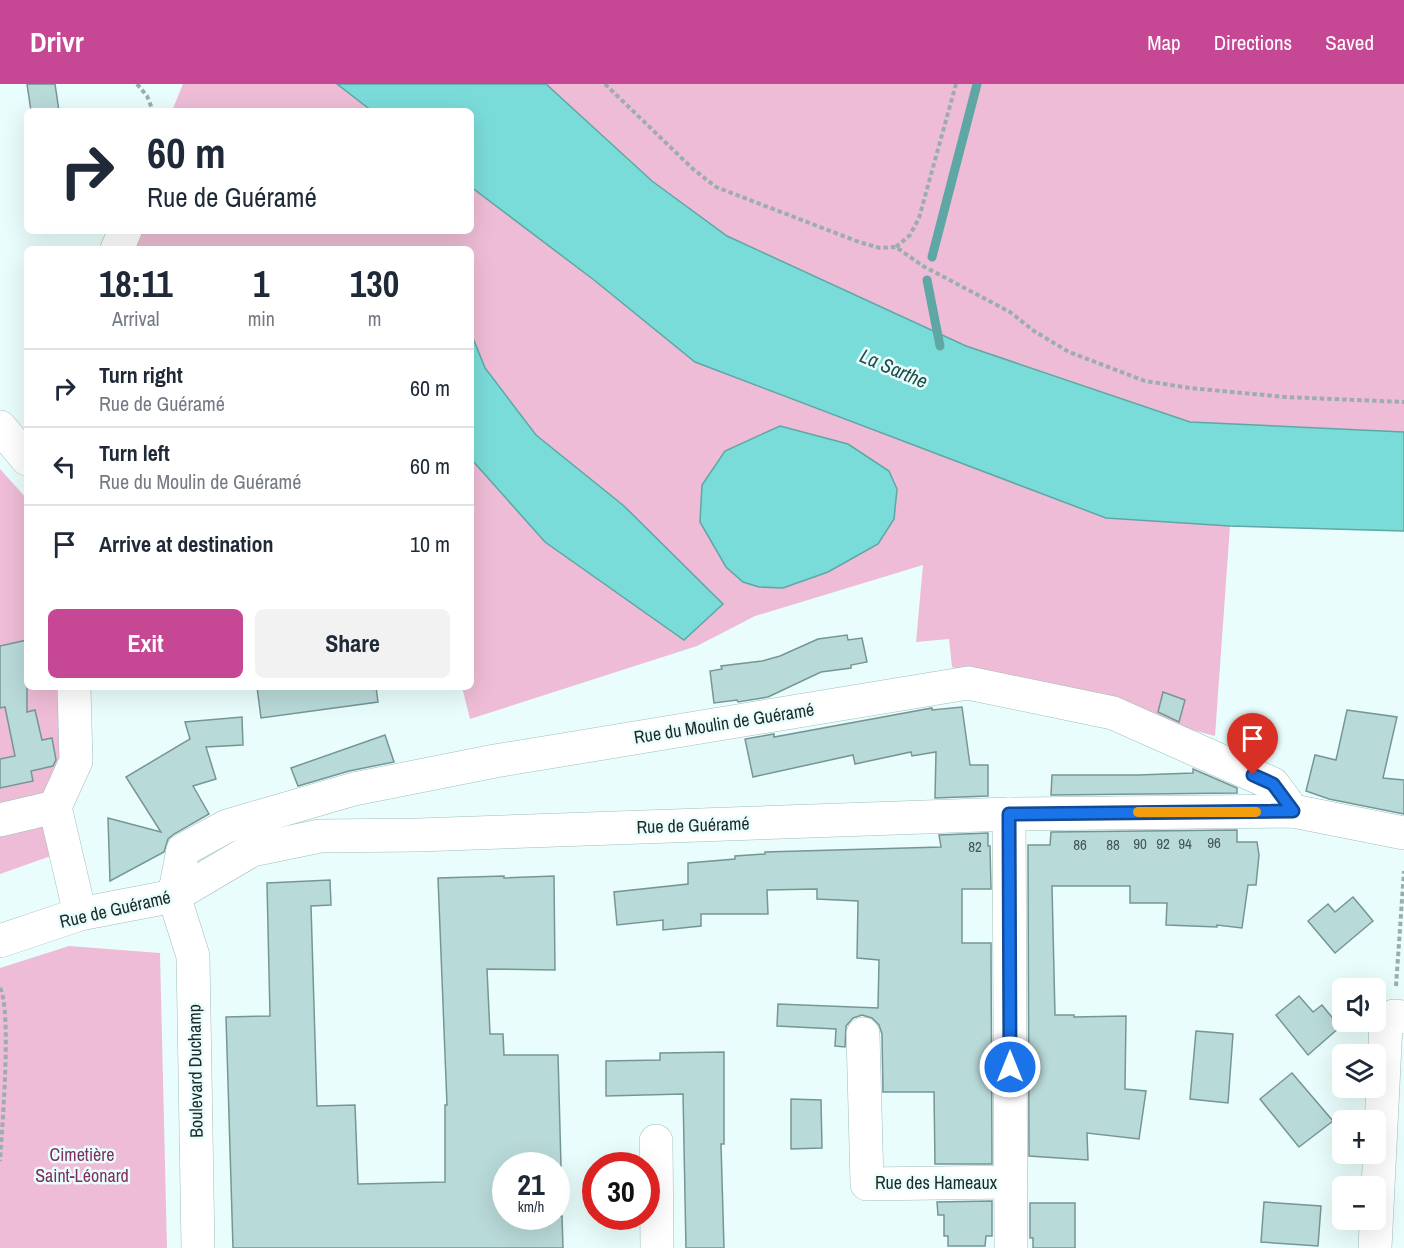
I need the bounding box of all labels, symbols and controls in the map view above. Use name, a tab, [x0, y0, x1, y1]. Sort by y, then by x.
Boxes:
text: Drivr	[30, 23, 84, 61]
text: Map	[1147, 28, 1181, 57]
text: Directions	[1214, 28, 1292, 57]
text: Saved	[1325, 28, 1374, 57]
text: 60 m	[147, 125, 226, 181]
icon: right	[48, 132, 126, 210]
text: Rue de Guéramé	[147, 179, 317, 215]
text: 18:11	[99, 260, 173, 308]
text: 1	[253, 260, 270, 308]
text: 130	[350, 260, 399, 308]
text: Arrival	[112, 305, 160, 332]
text: min	[248, 305, 275, 332]
text: m	[368, 305, 381, 332]
water label: La Sarthe	[856, 342, 932, 394]
text: Turn right	[99, 360, 183, 390]
icon: right	[48, 372, 81, 405]
text: 60 m	[410, 373, 450, 403]
text: Rue de Guéramé	[99, 390, 225, 417]
text: Turn left	[99, 438, 170, 468]
icon: left	[48, 450, 81, 483]
text: 60 m	[410, 451, 450, 481]
text: Rue du Moulin de Guéramé	[99, 468, 301, 495]
icon: arrive	[48, 528, 81, 561]
text: Arrive at destination	[99, 529, 273, 559]
text: 10 m	[410, 529, 450, 559]
button: Exit	[48, 609, 243, 678]
button: Share	[255, 609, 450, 678]
street label: Rue du Moulin de Guéramé	[632, 696, 816, 750]
pin	[1227, 713, 1278, 775]
icon: arrive	[1236, 722, 1269, 755]
street label: Rue de Guéramé	[636, 811, 750, 839]
house number: 96	[1207, 832, 1221, 853]
house number: 90	[1133, 833, 1147, 854]
house number: 92	[1156, 833, 1170, 854]
house number: 94	[1178, 833, 1192, 854]
house number: 86	[1073, 834, 1087, 855]
house number: 88	[1106, 834, 1120, 855]
house number: 82	[968, 836, 982, 857]
street label: Rue de Guéramé	[57, 884, 173, 934]
map controls	[1332, 978, 1386, 1230]
button: sound	[1332, 978, 1386, 1032]
street label: Boulevard Duchamp	[181, 1004, 209, 1138]
position arrow	[978, 1035, 1042, 1099]
button: layers	[1332, 1044, 1386, 1098]
button: +	[1332, 1110, 1386, 1164]
park label: Cimetière Saint-Léonard	[35, 1142, 129, 1188]
speed limit sign: 30	[582, 1152, 660, 1230]
text: 21	[517, 1164, 545, 1204]
street label: Rue des Hameaux	[875, 1170, 998, 1195]
button: −	[1332, 1176, 1386, 1230]
text: km/h	[518, 1196, 544, 1217]

